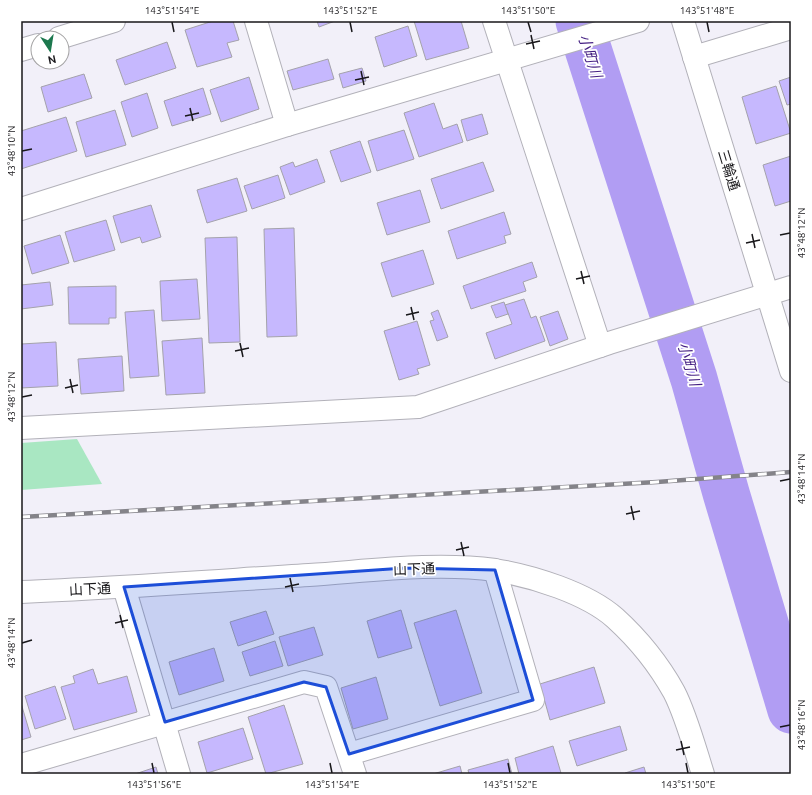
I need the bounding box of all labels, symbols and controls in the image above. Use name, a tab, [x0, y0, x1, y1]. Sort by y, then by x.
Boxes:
text: 143°51'54"E	[145, 5, 200, 16]
text: 143°51'52"E	[323, 5, 378, 16]
text: 143°51'50"E	[501, 5, 556, 16]
text: 143°51'48"E	[680, 5, 735, 16]
north arrow	[30, 30, 70, 70]
water label: 小町川	[575, 32, 606, 82]
text: N	[47, 53, 57, 67]
text: 43°48'10"N	[6, 126, 17, 176]
street label: 三輪通	[715, 148, 743, 192]
text: 43°48'12"N	[796, 208, 807, 258]
water label: 小町川	[675, 340, 705, 390]
text: 43°48'12"N	[6, 372, 17, 422]
text: 43°48'14"N	[796, 454, 807, 504]
street label: 山下通	[393, 560, 435, 578]
street label: 山下通	[69, 580, 111, 598]
text: 43°48'14"N	[6, 618, 17, 668]
text: 43°48'16"N	[796, 700, 807, 750]
text: 143°51'56"E	[127, 779, 182, 790]
text: 143°51'54"E	[305, 779, 360, 790]
text: 143°51'52"E	[483, 779, 538, 790]
text: 143°51'50"E	[661, 779, 716, 790]

